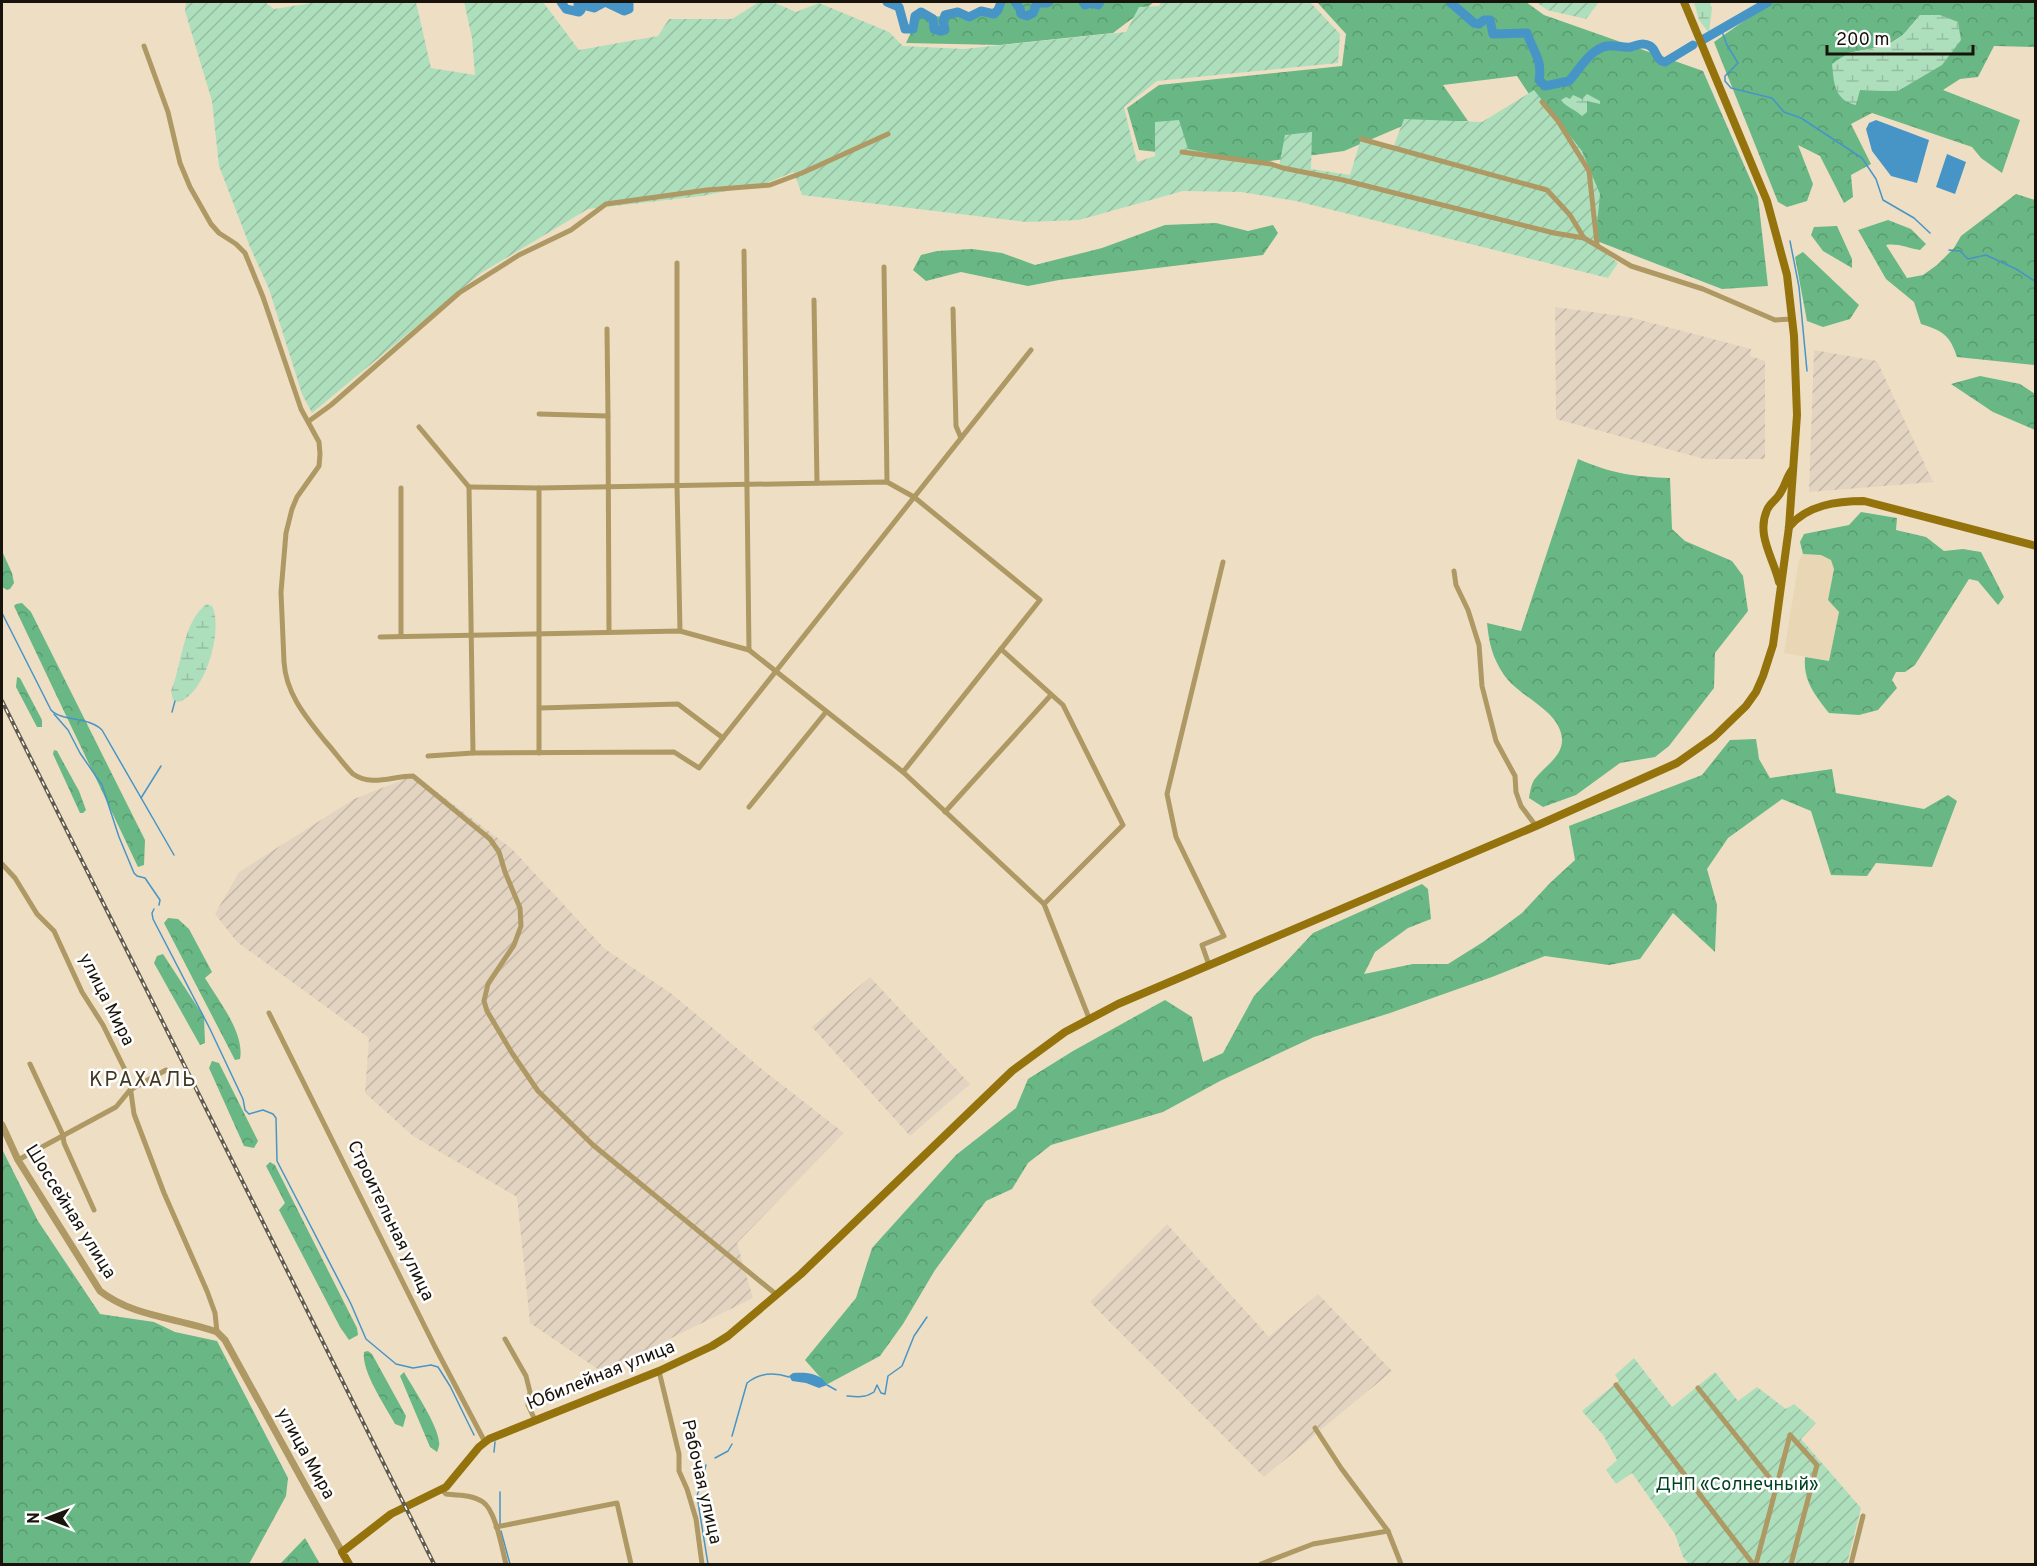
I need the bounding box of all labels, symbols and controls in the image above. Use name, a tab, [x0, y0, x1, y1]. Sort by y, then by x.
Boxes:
scale bar	[1827, 18, 1972, 56]
text: 200 m	[1836, 29, 1889, 52]
street label: улица Мира	[73, 950, 139, 1050]
district label: КРАХАЛЬ	[89, 1067, 197, 1094]
street label: Строительная улица	[341, 1137, 439, 1305]
street label: Шоссейная улица	[19, 1141, 121, 1283]
street label: Юбилейная улица	[524, 1336, 678, 1416]
street label: улица Мира	[270, 1404, 340, 1504]
street label: Рабочая улица	[676, 1418, 726, 1546]
park label: ДНП «Солнечный»	[1655, 1474, 1819, 1497]
north arrow	[18, 1488, 78, 1548]
text: N	[25, 1512, 45, 1524]

